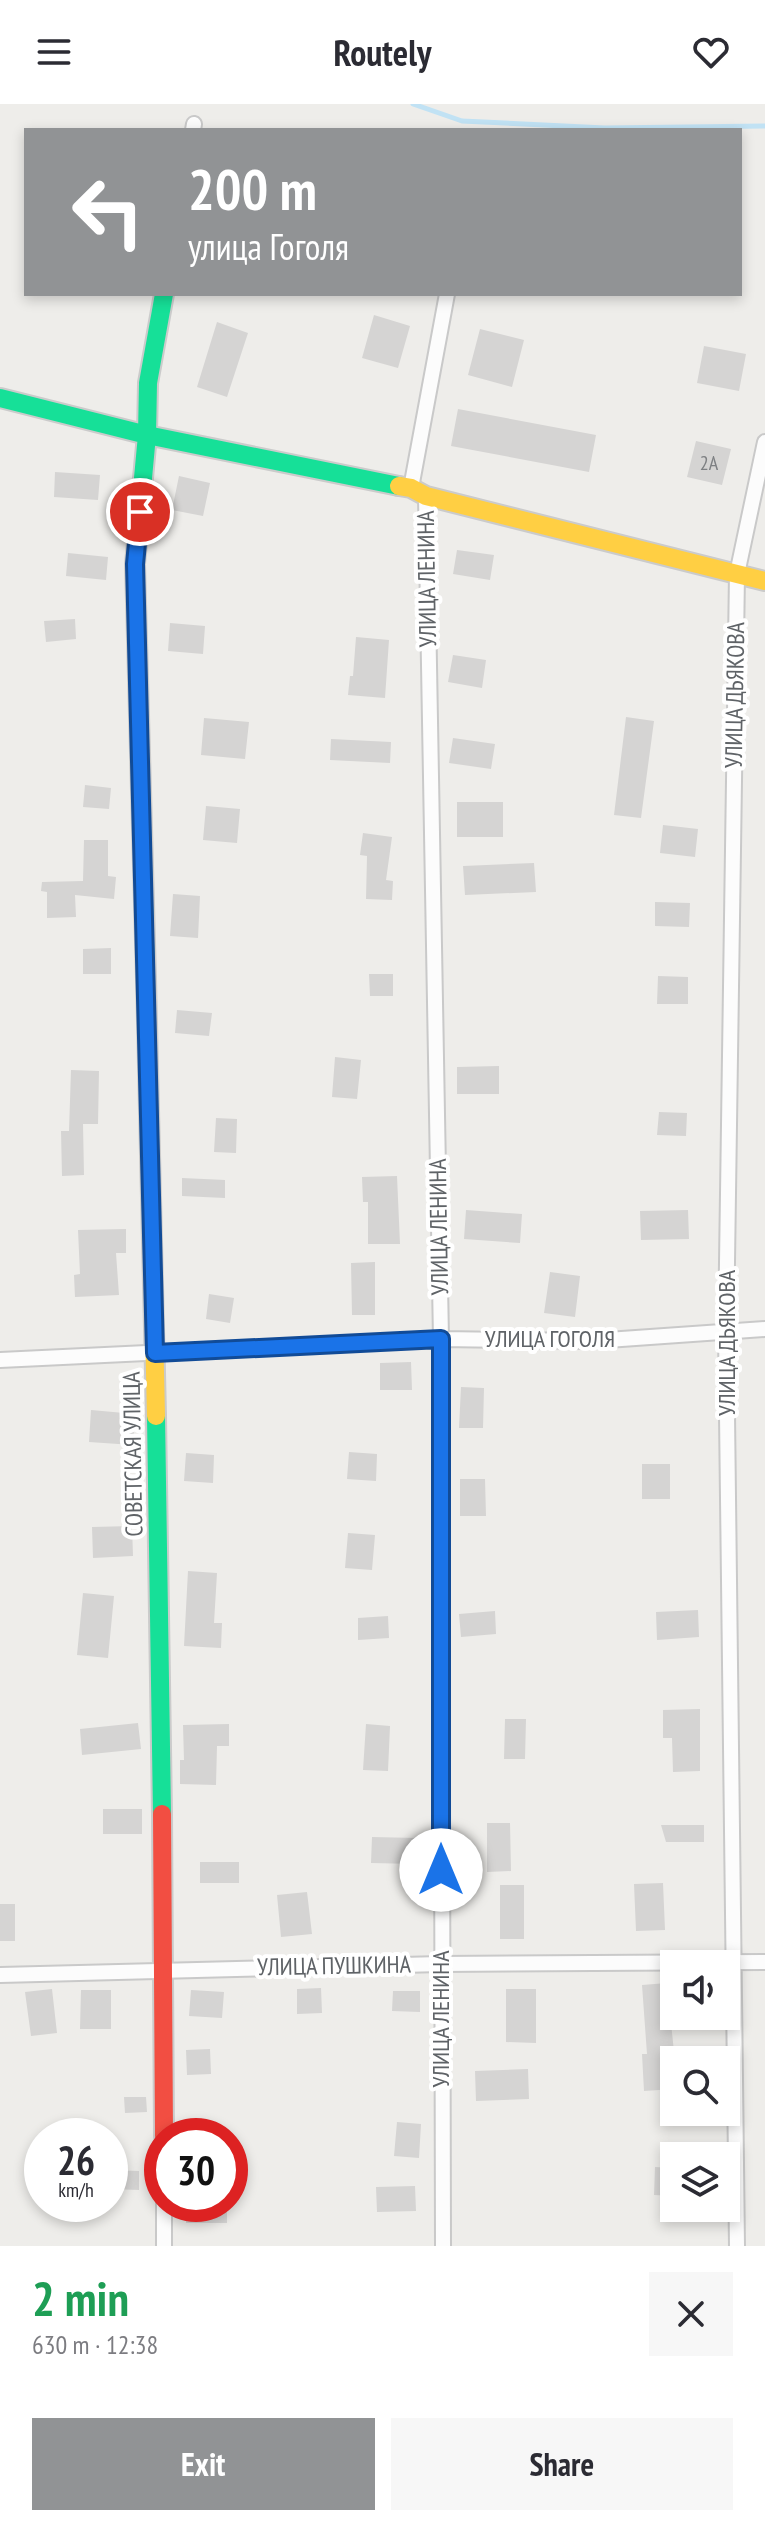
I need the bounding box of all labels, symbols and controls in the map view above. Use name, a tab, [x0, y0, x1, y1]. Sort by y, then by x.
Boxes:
text: Routely	[334, 29, 431, 76]
icon: menu	[32, 30, 76, 74]
icon: heart	[689, 30, 733, 74]
text: 200 m	[188, 153, 317, 225]
icon: left	[56, 160, 160, 264]
text: улица Гоголя	[188, 223, 349, 270]
house number: 2А	[700, 450, 719, 476]
pin	[106, 478, 174, 546]
icon: arrive	[118, 490, 162, 534]
street label: УЛИЦА ЛЕНИНА	[410, 510, 443, 648]
street label: УЛИЦА ДЬЯКОВА	[718, 621, 751, 768]
street label: УЛИЦА ЛЕНИНА	[422, 1158, 455, 1296]
street label: УЛИЦА ДЬЯКОВА	[711, 1269, 742, 1416]
street label: УЛИЦА ГОГОЛЯ	[485, 1323, 615, 1354]
street label: СОВЕТСКАЯ УЛИЦА	[116, 1371, 149, 1537]
position arrow	[399, 1828, 483, 1912]
street label: УЛИЦА ПУШКИНА	[257, 1949, 412, 1982]
street label: УЛИЦА ЛЕНИНА	[425, 1950, 456, 2088]
map controls	[660, 1950, 740, 2222]
button: sound	[660, 1950, 740, 2030]
button: search	[660, 2046, 740, 2126]
speed limit sign: 30	[144, 2118, 248, 2222]
text: 26	[57, 2134, 95, 2186]
button: layers	[660, 2142, 740, 2222]
text: km/h	[58, 2177, 94, 2203]
text: 2 min	[32, 2267, 129, 2329]
button: close	[649, 2272, 733, 2356]
text: 630 m · 12:38	[32, 2328, 158, 2361]
button: Exit	[32, 2418, 375, 2510]
button: Share	[391, 2418, 733, 2510]

